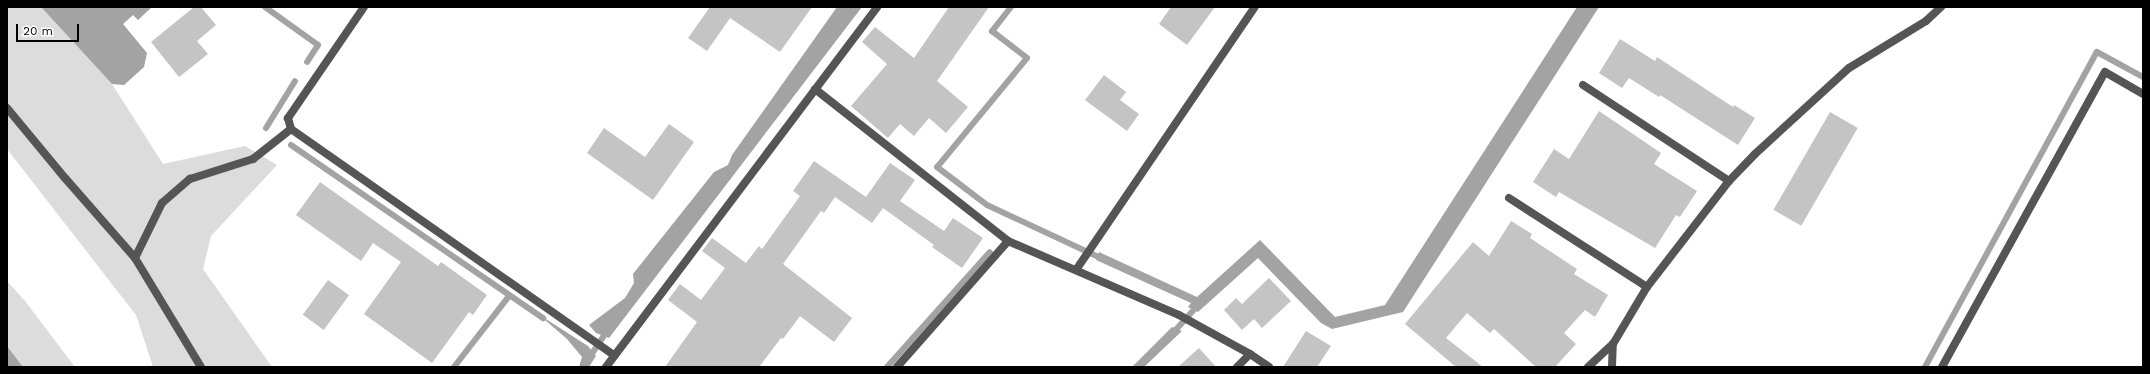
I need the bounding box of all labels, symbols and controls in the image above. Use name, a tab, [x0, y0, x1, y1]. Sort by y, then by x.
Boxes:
scale bar	[18, 16, 81, 42]
text: 20 m	[23, 24, 53, 38]

